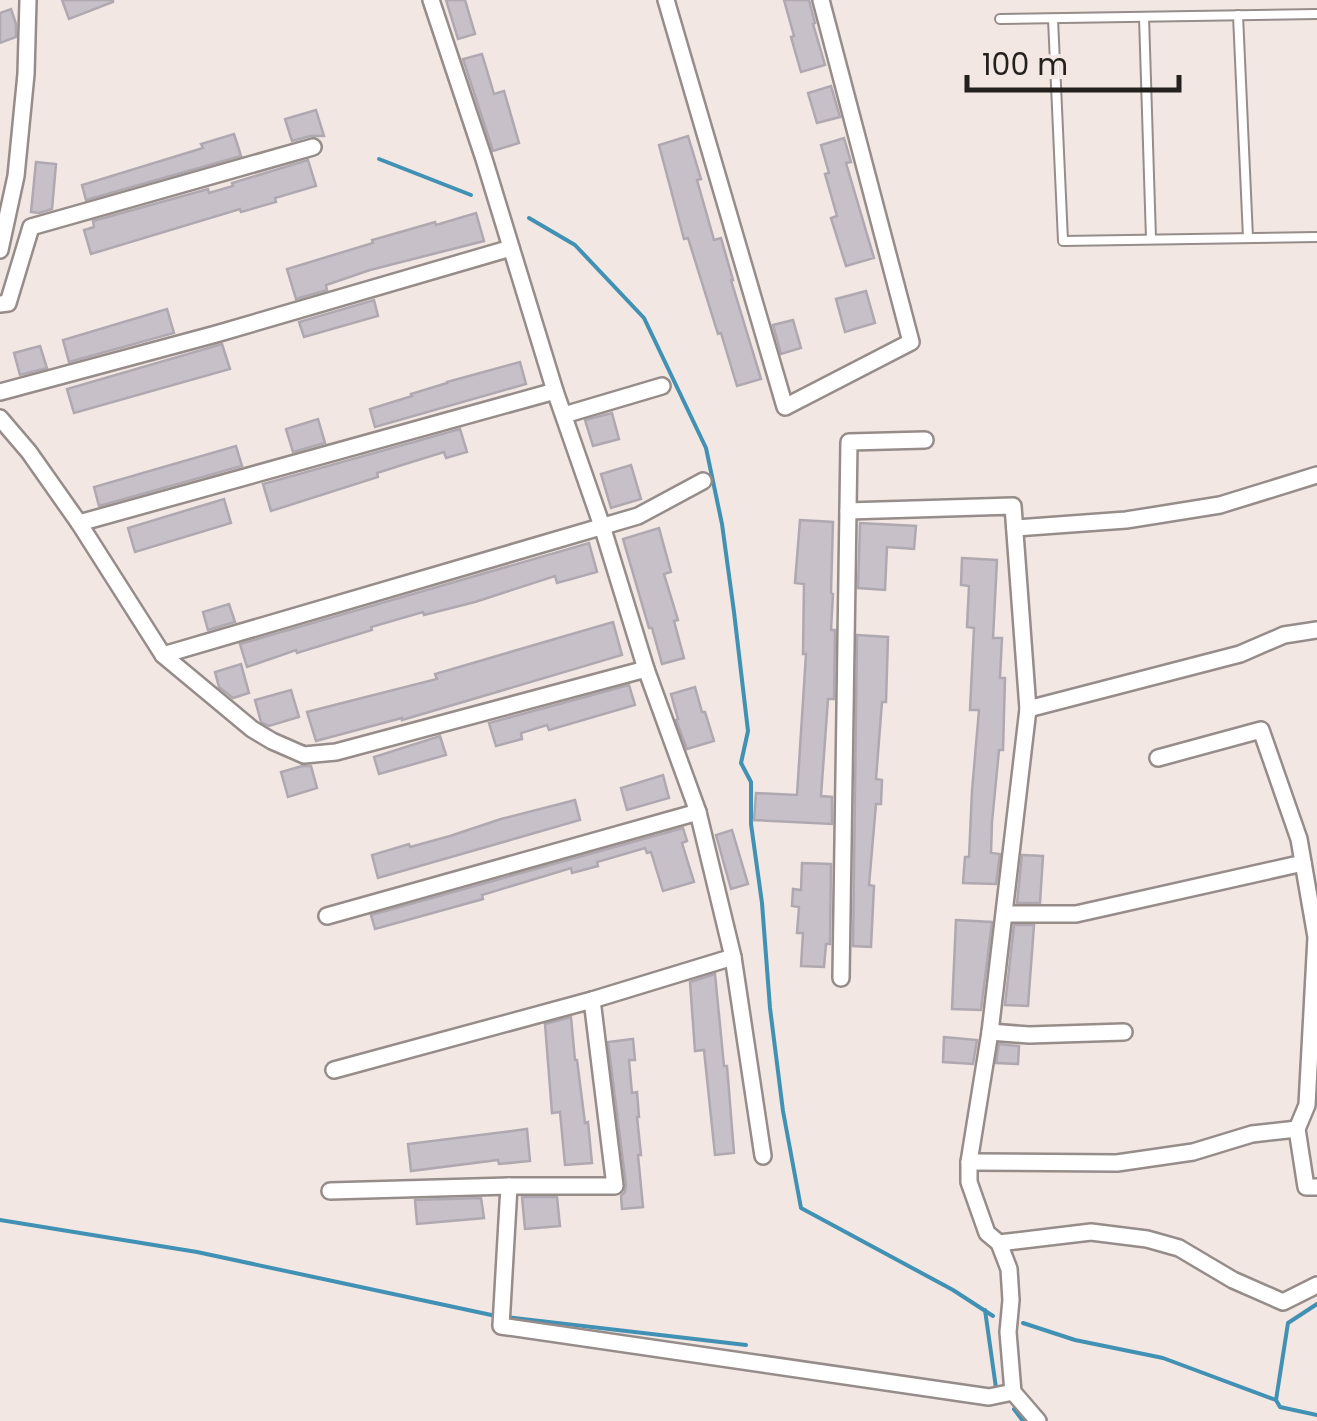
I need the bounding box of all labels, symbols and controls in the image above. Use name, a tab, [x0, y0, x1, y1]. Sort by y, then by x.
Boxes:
scale bar	[967, 30, 1180, 92]
text: 100 m	[982, 43, 1068, 86]

